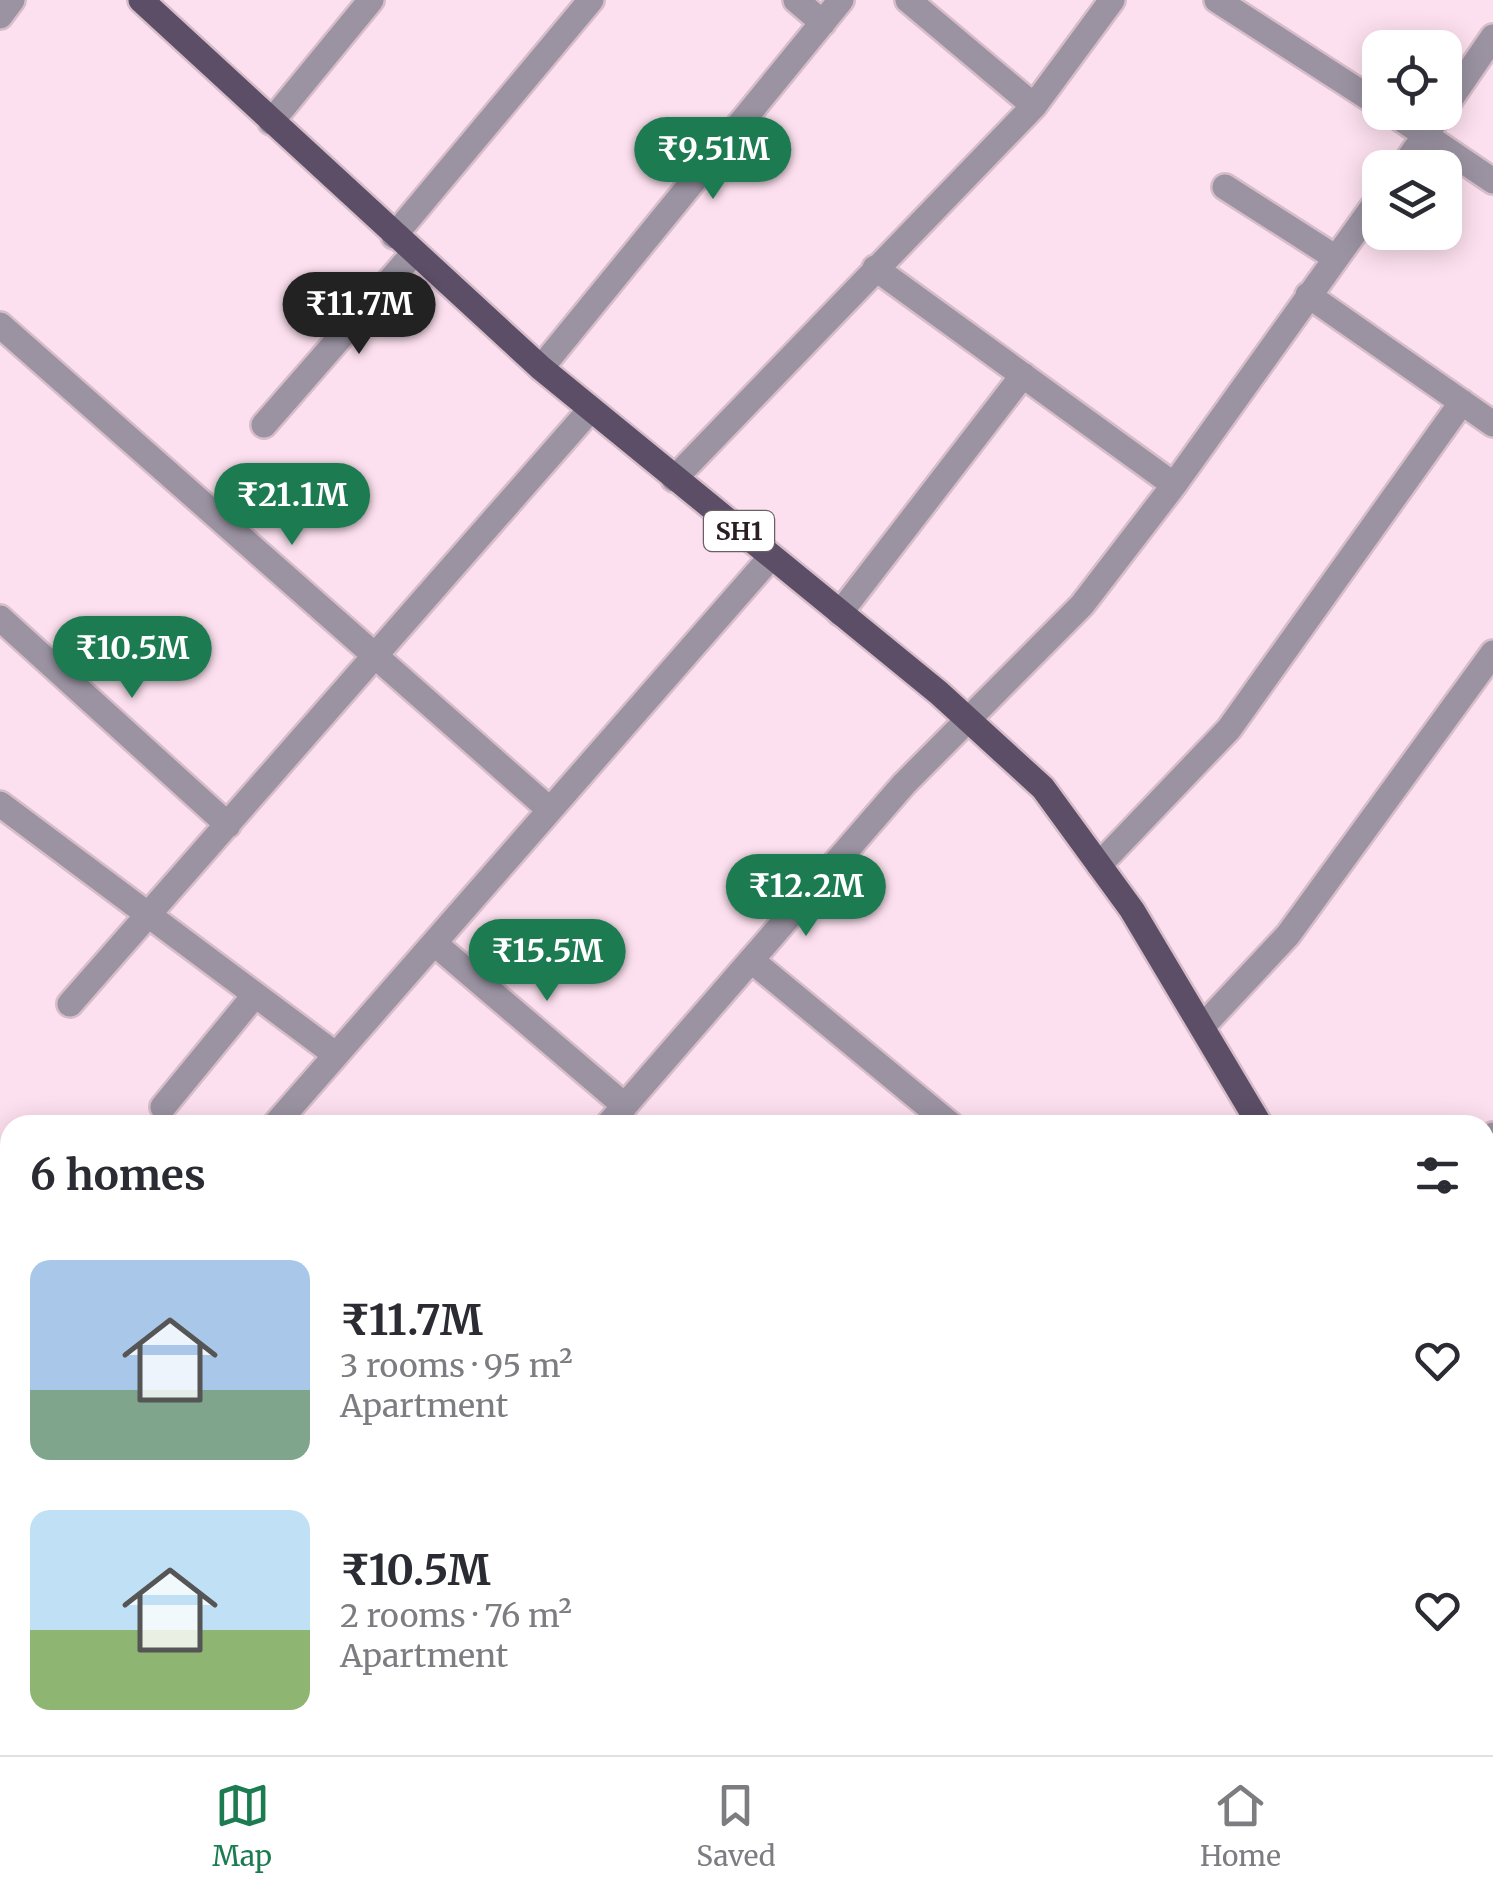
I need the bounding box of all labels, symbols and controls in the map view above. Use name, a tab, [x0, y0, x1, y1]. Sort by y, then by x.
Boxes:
map controls	[1362, 30, 1462, 250]
button: locate	[1362, 30, 1462, 130]
pin: ₹9.51M	[632, 117, 794, 202]
text: ₹9.51M	[656, 129, 770, 169]
button: layers	[1362, 150, 1462, 250]
pin: ₹11.7M	[278, 272, 440, 357]
text: ₹11.7M	[305, 284, 413, 324]
pin: ₹21.1M	[211, 463, 373, 548]
text: ₹21.1M	[236, 475, 348, 515]
road number: SH1	[704, 511, 774, 551]
pin: ₹10.5M	[51, 616, 213, 701]
text: ₹10.5M	[75, 628, 189, 668]
pin: ₹12.2M	[725, 854, 887, 939]
text: ₹12.2M	[748, 866, 864, 906]
pin: ₹15.5M	[466, 919, 628, 1004]
text: ₹15.5M	[491, 931, 603, 971]
icon: filters	[1410, 1148, 1465, 1203]
text: 6 homes	[30, 1149, 206, 1201]
text: ₹11.7M	[340, 1294, 483, 1346]
icon: home	[110, 1300, 230, 1420]
icon: heart	[1410, 1333, 1465, 1388]
text: 3 rooms · 95 m²	[340, 1346, 573, 1386]
text: Apartment	[340, 1386, 508, 1426]
text: ₹10.5M	[340, 1544, 490, 1596]
icon: home	[110, 1550, 230, 1670]
icon: heart	[1410, 1583, 1465, 1638]
text: 2 rooms · 76 m²	[340, 1596, 572, 1636]
text: Apartment	[340, 1636, 508, 1676]
tab: Map	[212, 1778, 272, 1874]
tab: Saved	[696, 1778, 776, 1874]
tab: Home	[1200, 1778, 1281, 1874]

